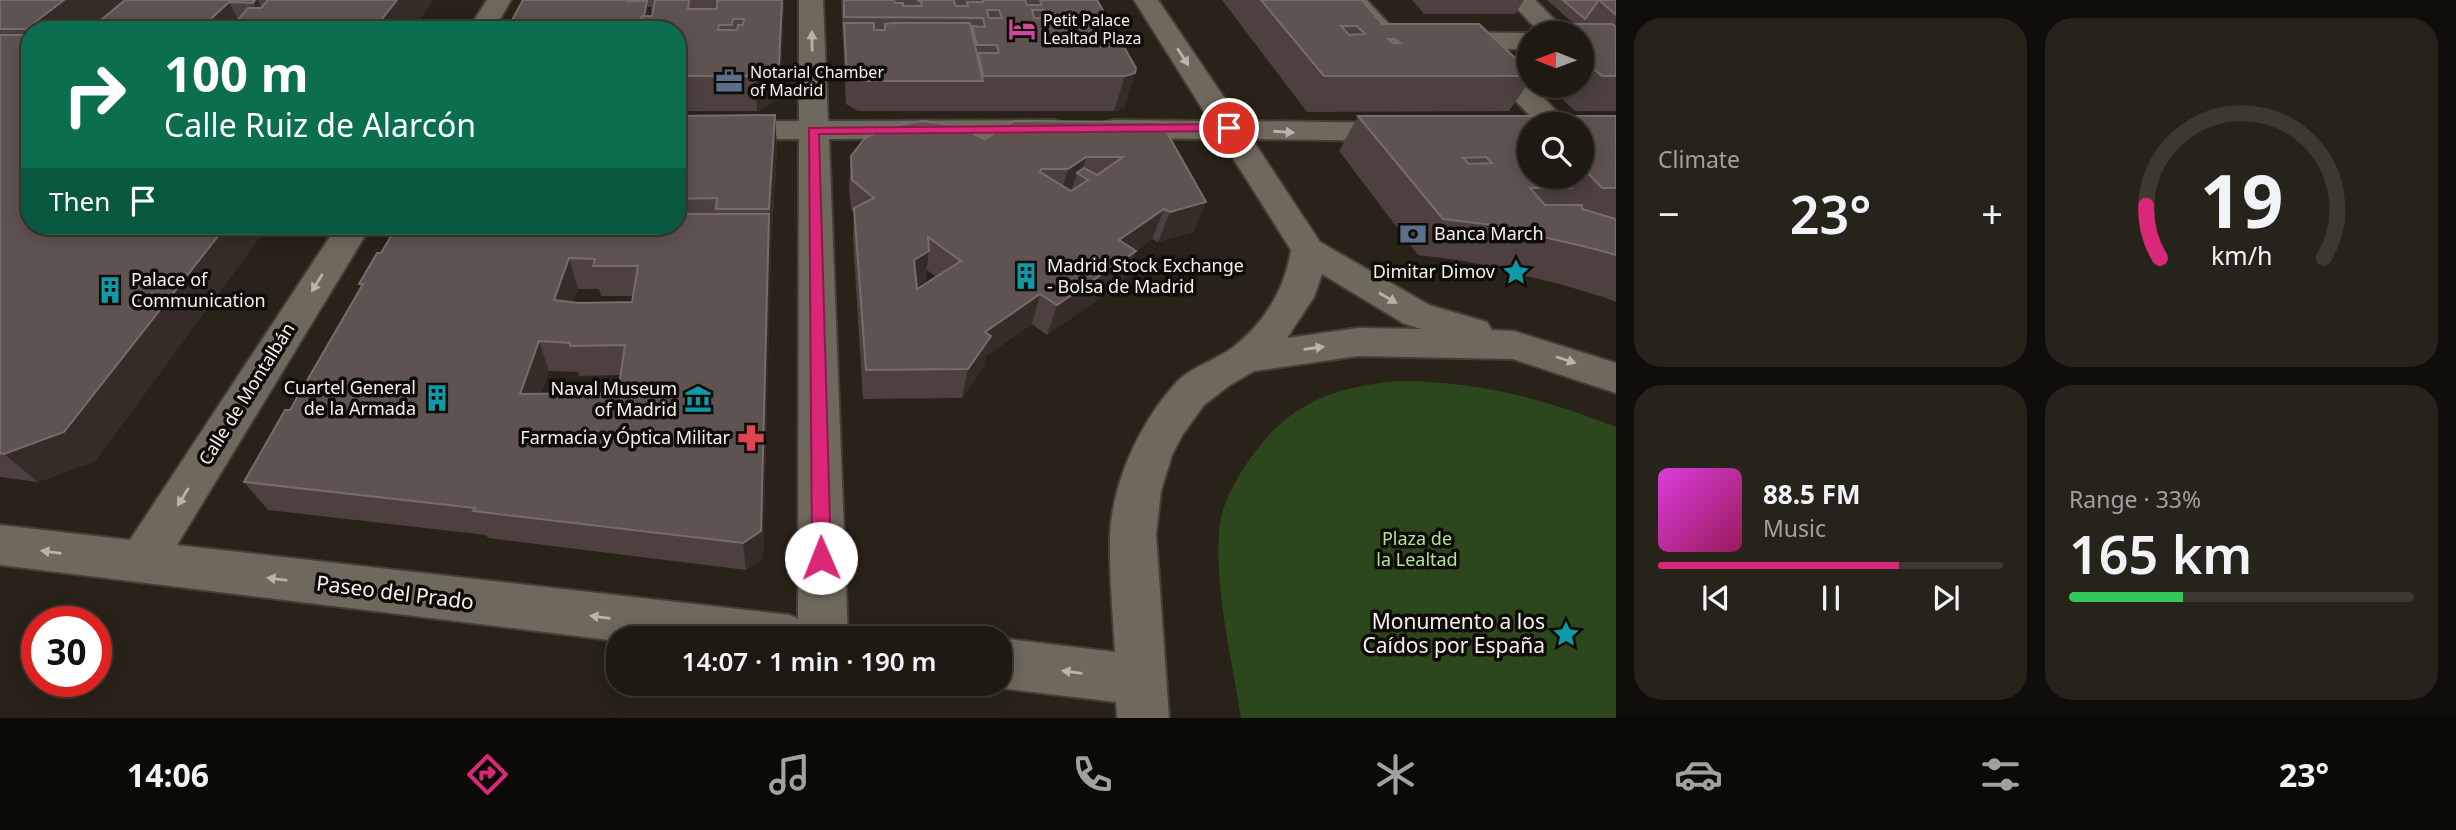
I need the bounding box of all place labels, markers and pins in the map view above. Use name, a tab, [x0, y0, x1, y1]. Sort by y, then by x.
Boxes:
place label: Petit Palace Lealtad Plaza	[1043, 9, 1142, 49]
hotel icon: Petit Palace Lealtad Plaza	[1007, 14, 1037, 44]
place label: Notarial Chamber of Madrid	[750, 61, 884, 101]
office icon: Notarial Chamber of Madrid	[714, 66, 744, 96]
pin	[1199, 98, 1259, 158]
bank icon: Banca March	[1398, 219, 1428, 249]
place label: Banca March	[1434, 221, 1544, 245]
place label: Madrid Stock Exchange - Bolsa de Madrid	[1047, 253, 1244, 298]
place icon: Dimitar Dimov	[1501, 257, 1531, 287]
place label: Dimitar Dimov	[1373, 259, 1496, 283]
building icon: Madrid Stock Exchange - Bolsa de Madrid	[1011, 261, 1041, 291]
place label: Palace of Communication	[131, 267, 266, 312]
building icon: Palace of Communication	[95, 275, 125, 305]
place label: Cuartel General de la Armada	[284, 375, 416, 420]
place label: Naval Museum of Madrid	[550, 376, 677, 421]
building icon: Cuartel General de la Armada	[422, 383, 452, 413]
museum icon: Naval Museum of Madrid	[683, 384, 713, 414]
pharmacy icon: Farmacia y Óptica Militar	[736, 423, 766, 453]
place label: Farmacia y Óptica Militar	[520, 425, 731, 449]
place label: Monumento a los Caídos por España	[1362, 607, 1545, 659]
place icon: Monumento a los Caídos por España	[1551, 619, 1581, 649]

